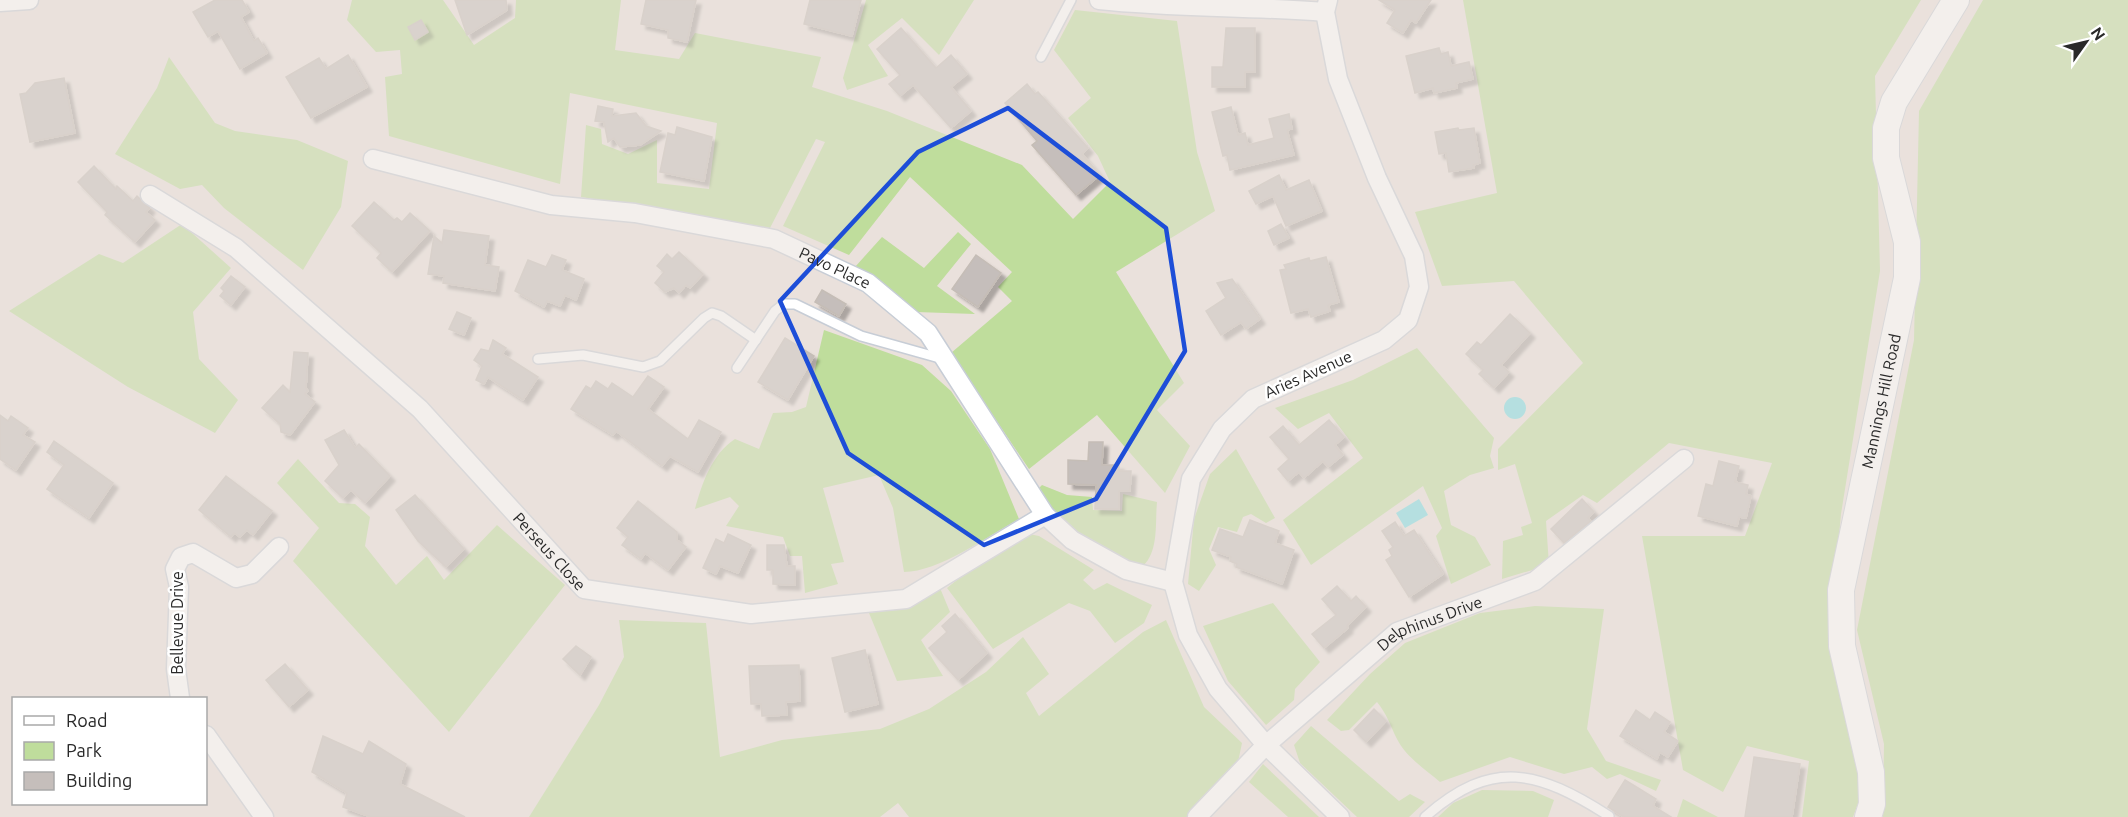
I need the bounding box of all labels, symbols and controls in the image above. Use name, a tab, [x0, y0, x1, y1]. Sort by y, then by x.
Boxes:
north arrow	[2056, 12, 2116, 72]
text: N	[2088, 24, 2109, 44]
street label: Pavo Place	[796, 243, 874, 292]
street label: Mannings Hill Road	[1858, 332, 1904, 470]
street label: Aries Avenue	[1262, 347, 1354, 401]
street label: Perseus Close	[510, 509, 590, 594]
street label: Bellevue Drive	[168, 571, 186, 675]
street label: Delphinus Drive	[1373, 592, 1485, 654]
legend	[12, 697, 207, 805]
text: Road	[66, 710, 108, 730]
text: Park	[66, 740, 102, 760]
text: Building	[66, 770, 132, 790]

